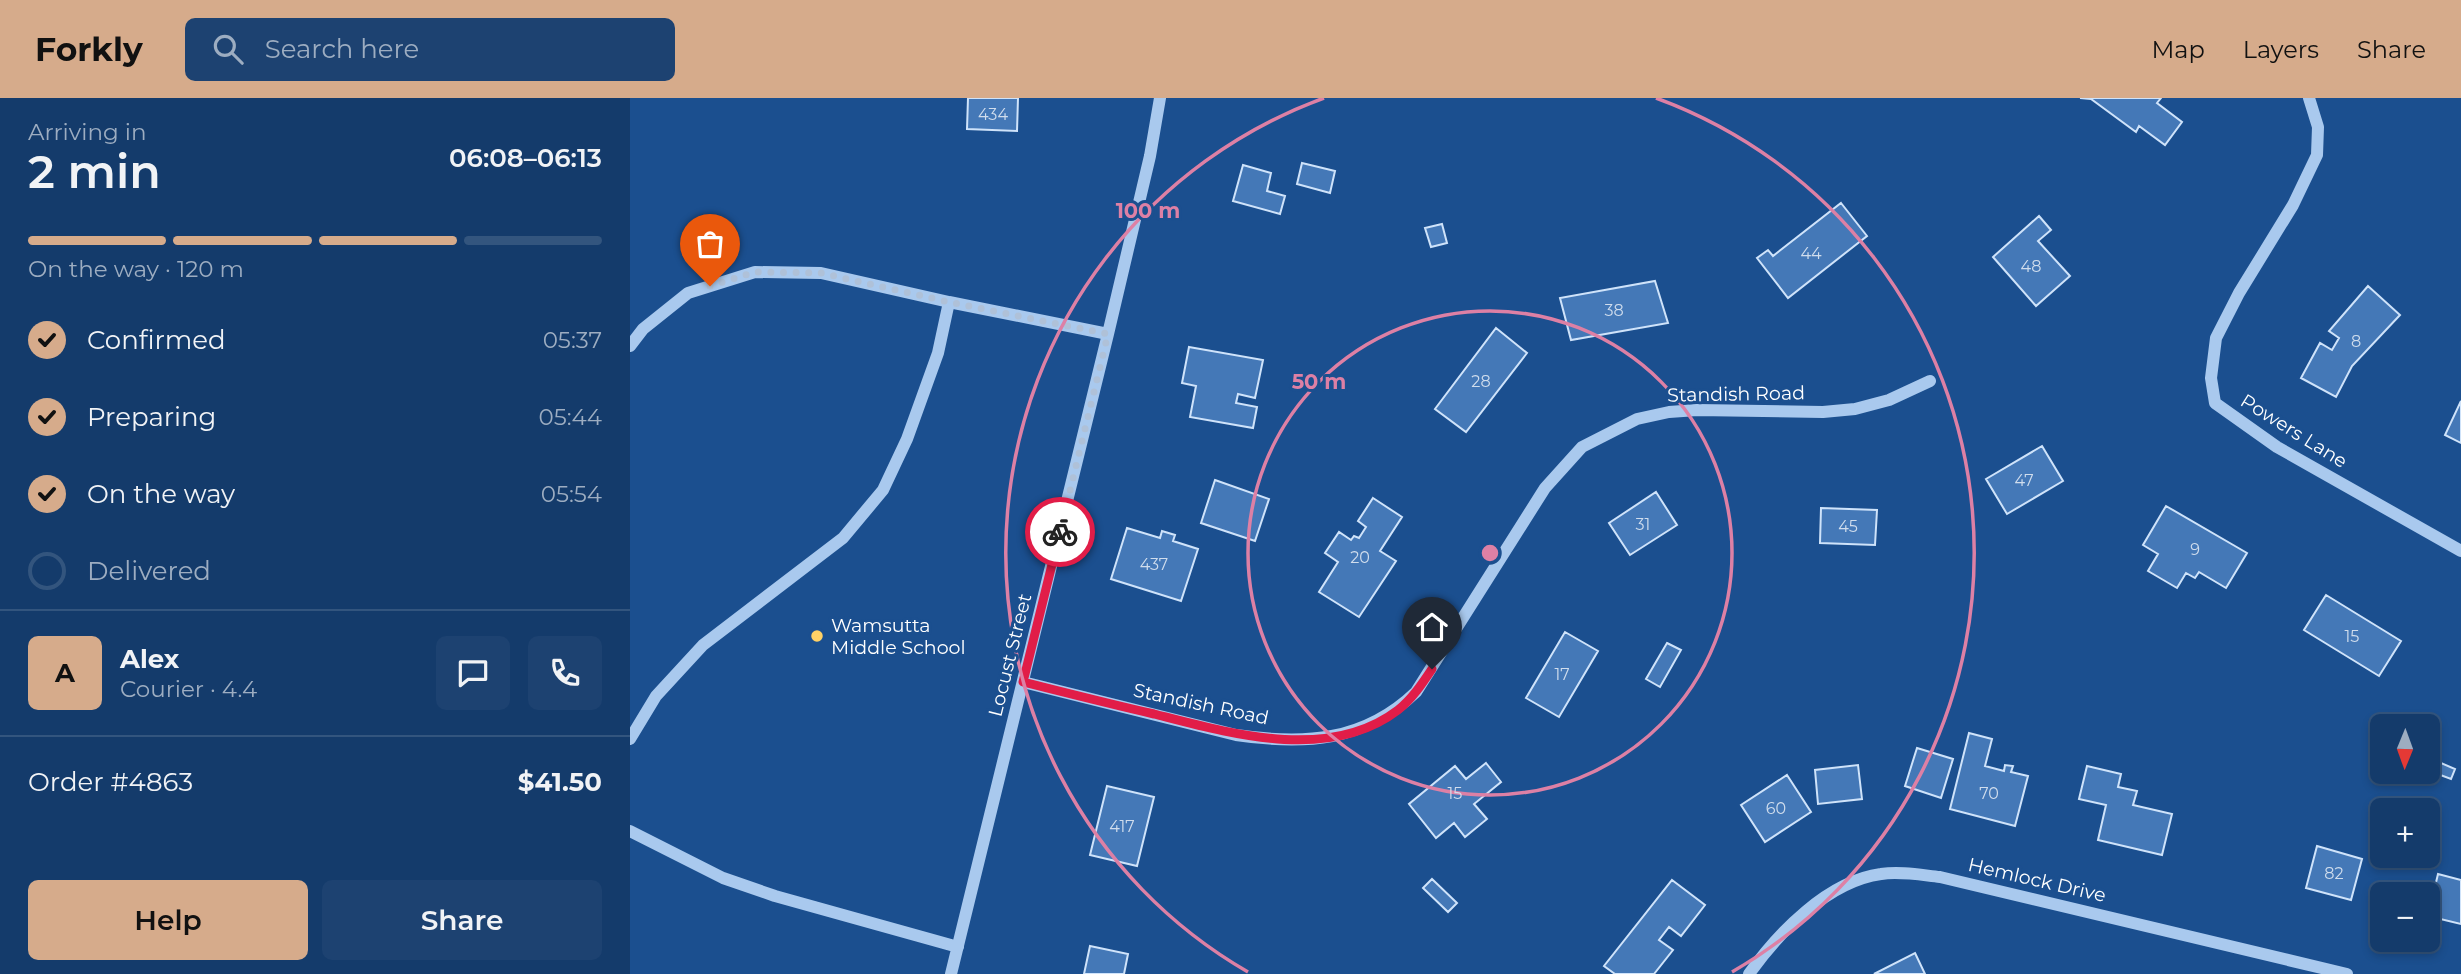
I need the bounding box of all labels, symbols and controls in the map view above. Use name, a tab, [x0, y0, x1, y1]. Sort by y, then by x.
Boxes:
search box	[185, 18, 675, 81]
text: Forkly	[35, 29, 143, 69]
icon: search	[209, 30, 247, 68]
text: Search here	[265, 33, 419, 65]
text: Map	[2151, 35, 2205, 64]
text: Layers	[2243, 35, 2319, 64]
text: Share	[2357, 35, 2426, 64]
house number: 434	[978, 105, 1008, 124]
text: Arriving in	[28, 118, 147, 146]
text: 06:08–06:13	[449, 142, 602, 174]
text: 2 min	[28, 143, 161, 200]
text: 100 m	[1116, 198, 1180, 223]
pin	[680, 214, 740, 286]
icon: bag	[691, 225, 729, 263]
house number: 44	[1800, 244, 1822, 263]
text: On the way · 120 m	[28, 255, 244, 283]
house number: 48	[2021, 257, 2041, 276]
house number: 38	[1604, 301, 1624, 320]
icon: check	[28, 321, 66, 359]
text: Confirmed	[87, 324, 226, 356]
text: 05:37	[543, 326, 602, 354]
house number: 8	[2351, 332, 2361, 351]
text: 50 m	[1292, 369, 1346, 394]
house number: 28	[1471, 372, 1491, 391]
street label: Standish Road	[1667, 381, 1805, 407]
street label: Powers Lane	[2236, 389, 2352, 473]
icon: check	[28, 398, 66, 436]
text: Preparing	[87, 401, 216, 433]
text: 05:44	[538, 403, 602, 431]
house number: 47	[2014, 471, 2034, 490]
icon: check	[28, 475, 66, 513]
text: On the way	[87, 478, 235, 510]
text: 05:54	[541, 480, 602, 508]
courier	[1025, 497, 1095, 567]
icon: bike	[1041, 513, 1079, 551]
house number: 31	[1636, 515, 1650, 534]
house number: 45	[1838, 517, 1858, 536]
house number: 9	[2190, 540, 2200, 559]
centre of rings	[1478, 541, 1502, 565]
house number: 20	[1350, 548, 1370, 567]
text: Delivered	[87, 555, 211, 587]
house number: 437	[1140, 555, 1168, 574]
street label: Locust Street	[984, 591, 1036, 719]
pin	[1402, 597, 1462, 669]
icon: home	[1413, 608, 1451, 646]
place label: Wamsutta Middle School	[831, 614, 966, 659]
house number: 15	[2345, 627, 2359, 646]
marker: Wamsutta Middle School	[809, 628, 825, 644]
button: chat	[436, 636, 510, 710]
button: phone	[528, 636, 602, 710]
text: Alex	[120, 643, 179, 675]
text: A	[55, 657, 75, 689]
house number: 17	[1554, 665, 1570, 684]
text: Courier · 4.4	[120, 675, 257, 703]
street label: Standish Road	[1131, 678, 1271, 730]
north arrow	[2370, 714, 2440, 784]
map controls	[2370, 714, 2440, 952]
text: Order #4863	[28, 766, 193, 798]
text: $41.50	[518, 766, 602, 798]
house number: 15	[1448, 784, 1462, 803]
house number: 70	[1979, 784, 1999, 803]
button: +	[2370, 798, 2440, 868]
house number: 60	[1766, 799, 1786, 818]
house number: 417	[1109, 817, 1135, 836]
street label: Hemlock Drive	[1966, 853, 2108, 907]
house number: 82	[2324, 864, 2344, 883]
button: Help	[28, 880, 308, 960]
button: Share	[322, 880, 602, 960]
button: −	[2370, 882, 2440, 952]

